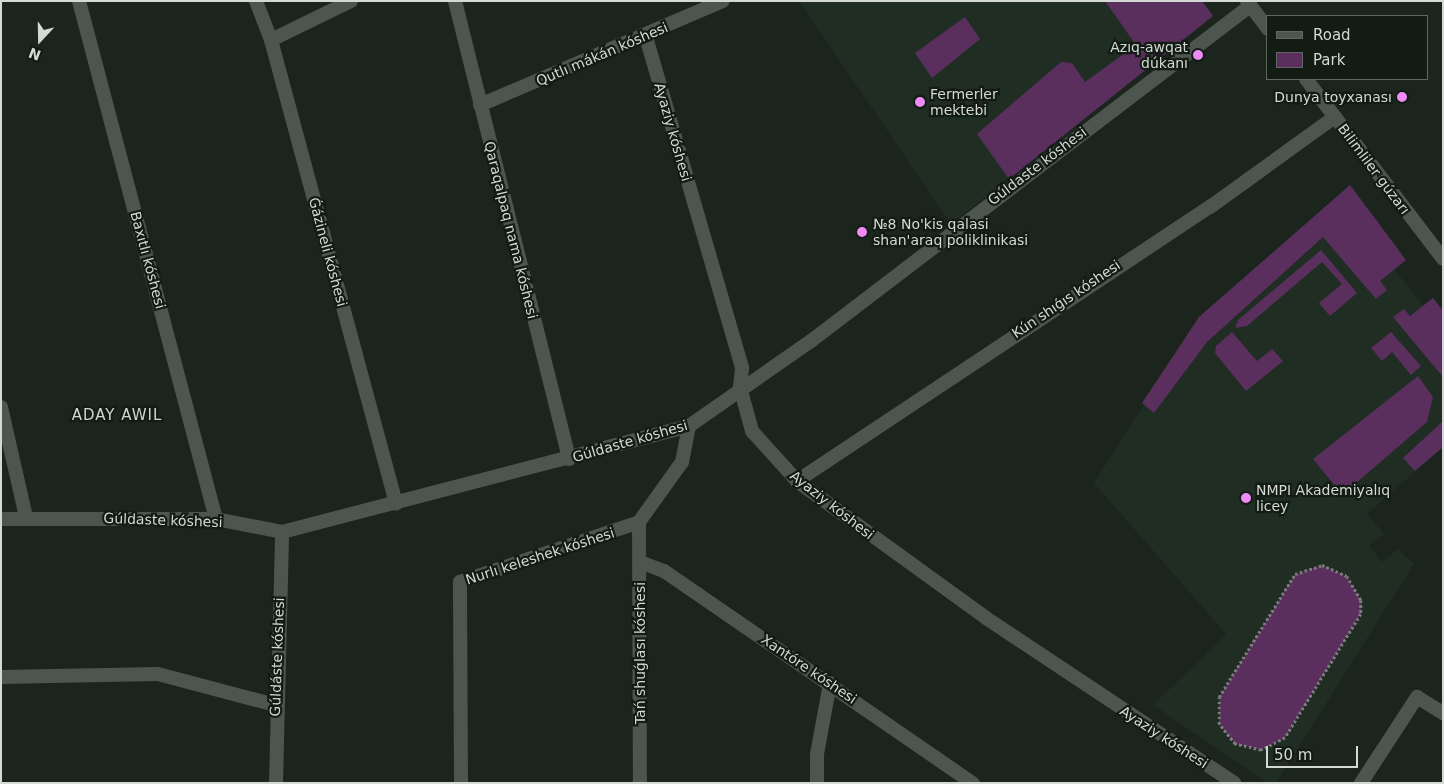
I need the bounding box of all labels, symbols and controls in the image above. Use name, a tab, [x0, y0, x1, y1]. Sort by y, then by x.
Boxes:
north arrow	[15, 15, 65, 65]
legend	[1266, 15, 1429, 80]
street label: Qutlı mákán kóshesi	[533, 19, 671, 89]
text: Road	[1313, 26, 1351, 44]
place label: Azıq-awqat dúkanı	[1110, 39, 1188, 72]
text: N	[26, 44, 43, 64]
marker: Azıq-awqat dúkanı	[1192, 49, 1204, 61]
text: Park	[1313, 51, 1345, 69]
street label: Ayaziy kóshesi	[651, 81, 695, 183]
place label: Fermerler mektebi	[930, 86, 998, 118]
place label: Dunya toyxanası	[1274, 89, 1392, 105]
marker: Dunya toyxanası	[1396, 91, 1408, 103]
marker: Fermerler mektebi	[914, 96, 926, 108]
street label: Bilimliler gúzarı	[1335, 121, 1413, 217]
street label: Gúldaste kóshesi	[984, 123, 1090, 209]
street label: Qaraqalpaq nama kóshesi	[481, 140, 541, 320]
street label: Ǵázineli kóshesi	[305, 195, 351, 309]
street label: Baxıtlı kóshesi	[127, 209, 169, 311]
place label: №8 No'kis qalasi shan'araq poliklinikasi	[873, 216, 1028, 248]
marker: №8 No'kis qalasi shan'araq poliklinikasi	[855, 225, 869, 239]
street label: Kún shıǵıs kóshesi	[1008, 256, 1124, 342]
district label: ADAY AWIL	[71, 407, 163, 425]
street label: Gúldaste kóshesi	[570, 417, 690, 465]
street label: Ayaziy kóshesi	[787, 467, 877, 543]
place label: NMPI Akademiyalıq licey	[1256, 482, 1390, 514]
marker: NMPI Akademiyalıq licey	[1240, 492, 1252, 504]
street label: Gúldaste kóshesi	[103, 510, 223, 530]
street label: Nurlı keleshek kóshesi	[463, 524, 617, 588]
street label: Tań shuǵlası kóshesi	[632, 582, 648, 724]
street label: Gúldáste kóshesi	[267, 597, 287, 717]
street label: Xantóre kóshesi	[758, 631, 860, 707]
street label: Ayaziy kóshesi	[1117, 702, 1211, 772]
scale bar	[1269, 736, 1362, 768]
text: 50 m	[1274, 746, 1312, 764]

